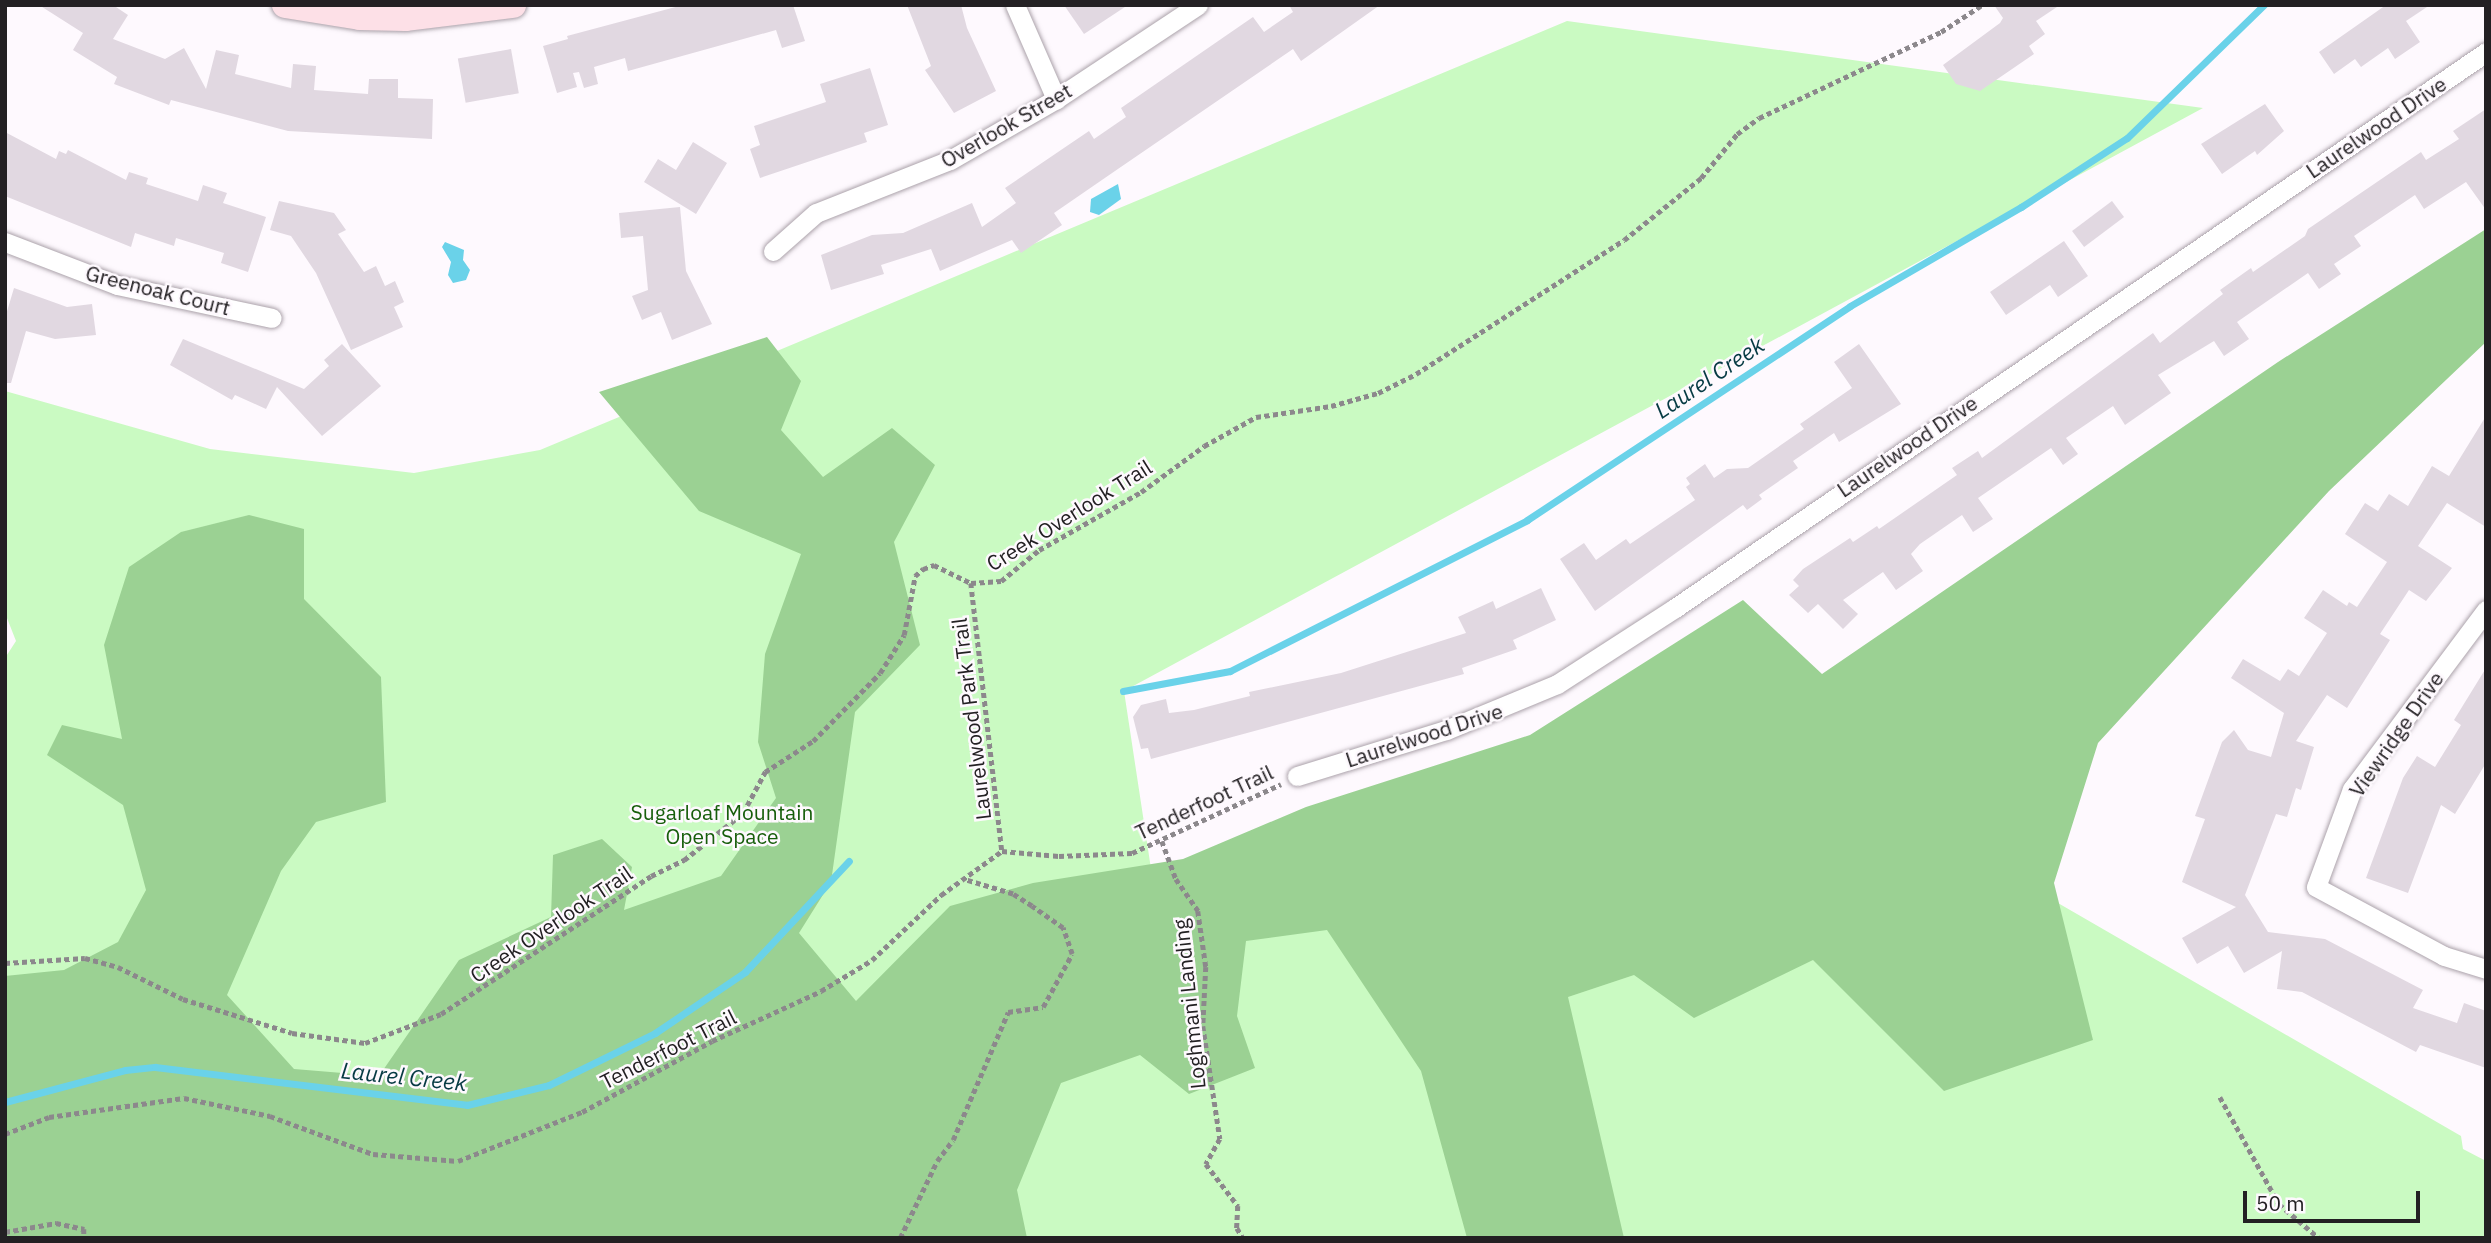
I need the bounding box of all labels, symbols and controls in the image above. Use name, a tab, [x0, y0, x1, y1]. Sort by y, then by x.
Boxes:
street label: Laurelwood Drive	[2301, 71, 2451, 183]
street label: Overlook Street	[936, 77, 1076, 173]
street label: Greenoak Court	[83, 260, 233, 320]
water label: Laurel Creek	[1649, 330, 1769, 424]
street label: Laurelwood Drive	[1832, 390, 1982, 502]
street label: Creek Overlook Trail	[982, 454, 1156, 576]
street label: Laurelwood Park Trail	[946, 617, 996, 821]
street label: Viewridge Drive	[2344, 667, 2448, 801]
street label: Laurelwood Drive	[1342, 698, 1506, 772]
street label: Tenderfoot Trail	[1131, 759, 1277, 845]
park label: Sugarloaf Mountain Open Space	[631, 799, 813, 849]
street label: Creek Overlook Trail	[465, 860, 637, 988]
street label: Loghmani Landing	[1168, 918, 1210, 1090]
street label: Tenderfoot Trail	[596, 1004, 740, 1094]
water label: Laurel Creek	[340, 1056, 468, 1096]
scale bar	[2246, 1176, 2423, 1220]
text: 50 m	[2256, 1189, 2305, 1217]

